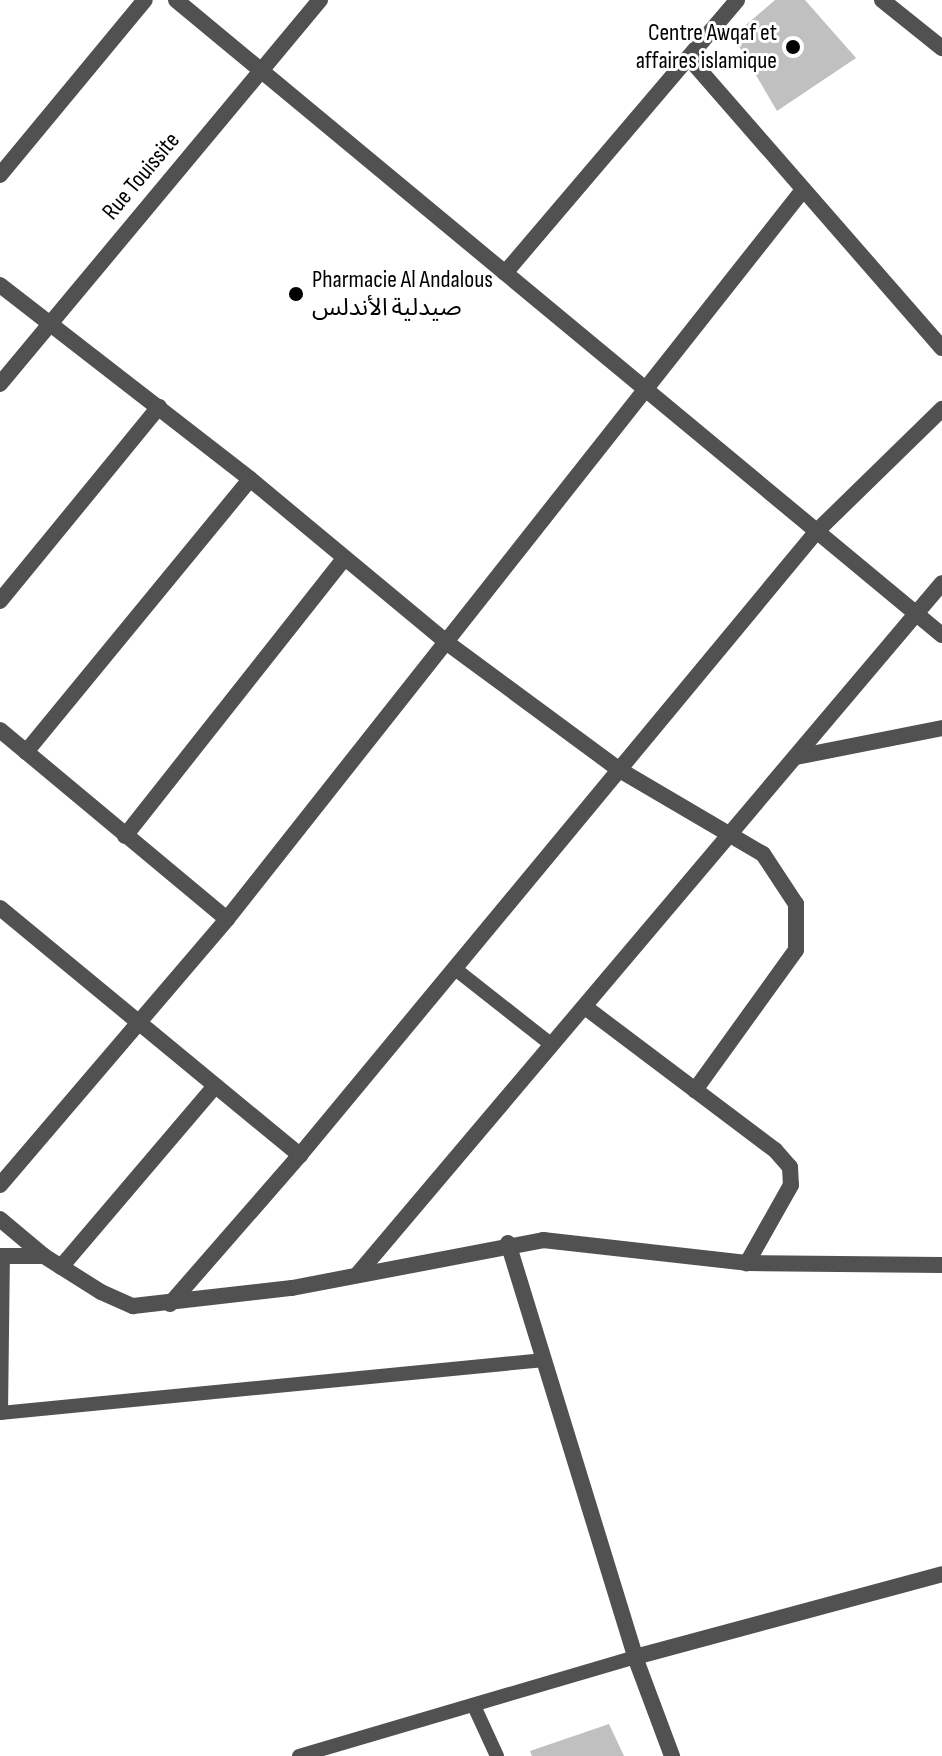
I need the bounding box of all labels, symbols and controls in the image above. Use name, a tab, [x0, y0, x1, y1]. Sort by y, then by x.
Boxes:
place label: Centre Awqaf et affaires islamique	[636, 19, 777, 75]
marker: Centre Awqaf et affaires islamique	[784, 38, 802, 56]
street label: Rue Touissite	[96, 126, 186, 226]
place label: Pharmacie Al Andalous صيدلية الأندلس	[312, 266, 493, 322]
marker: Pharmacie Al Andalous صيدلية الأندلس	[287, 285, 305, 303]

